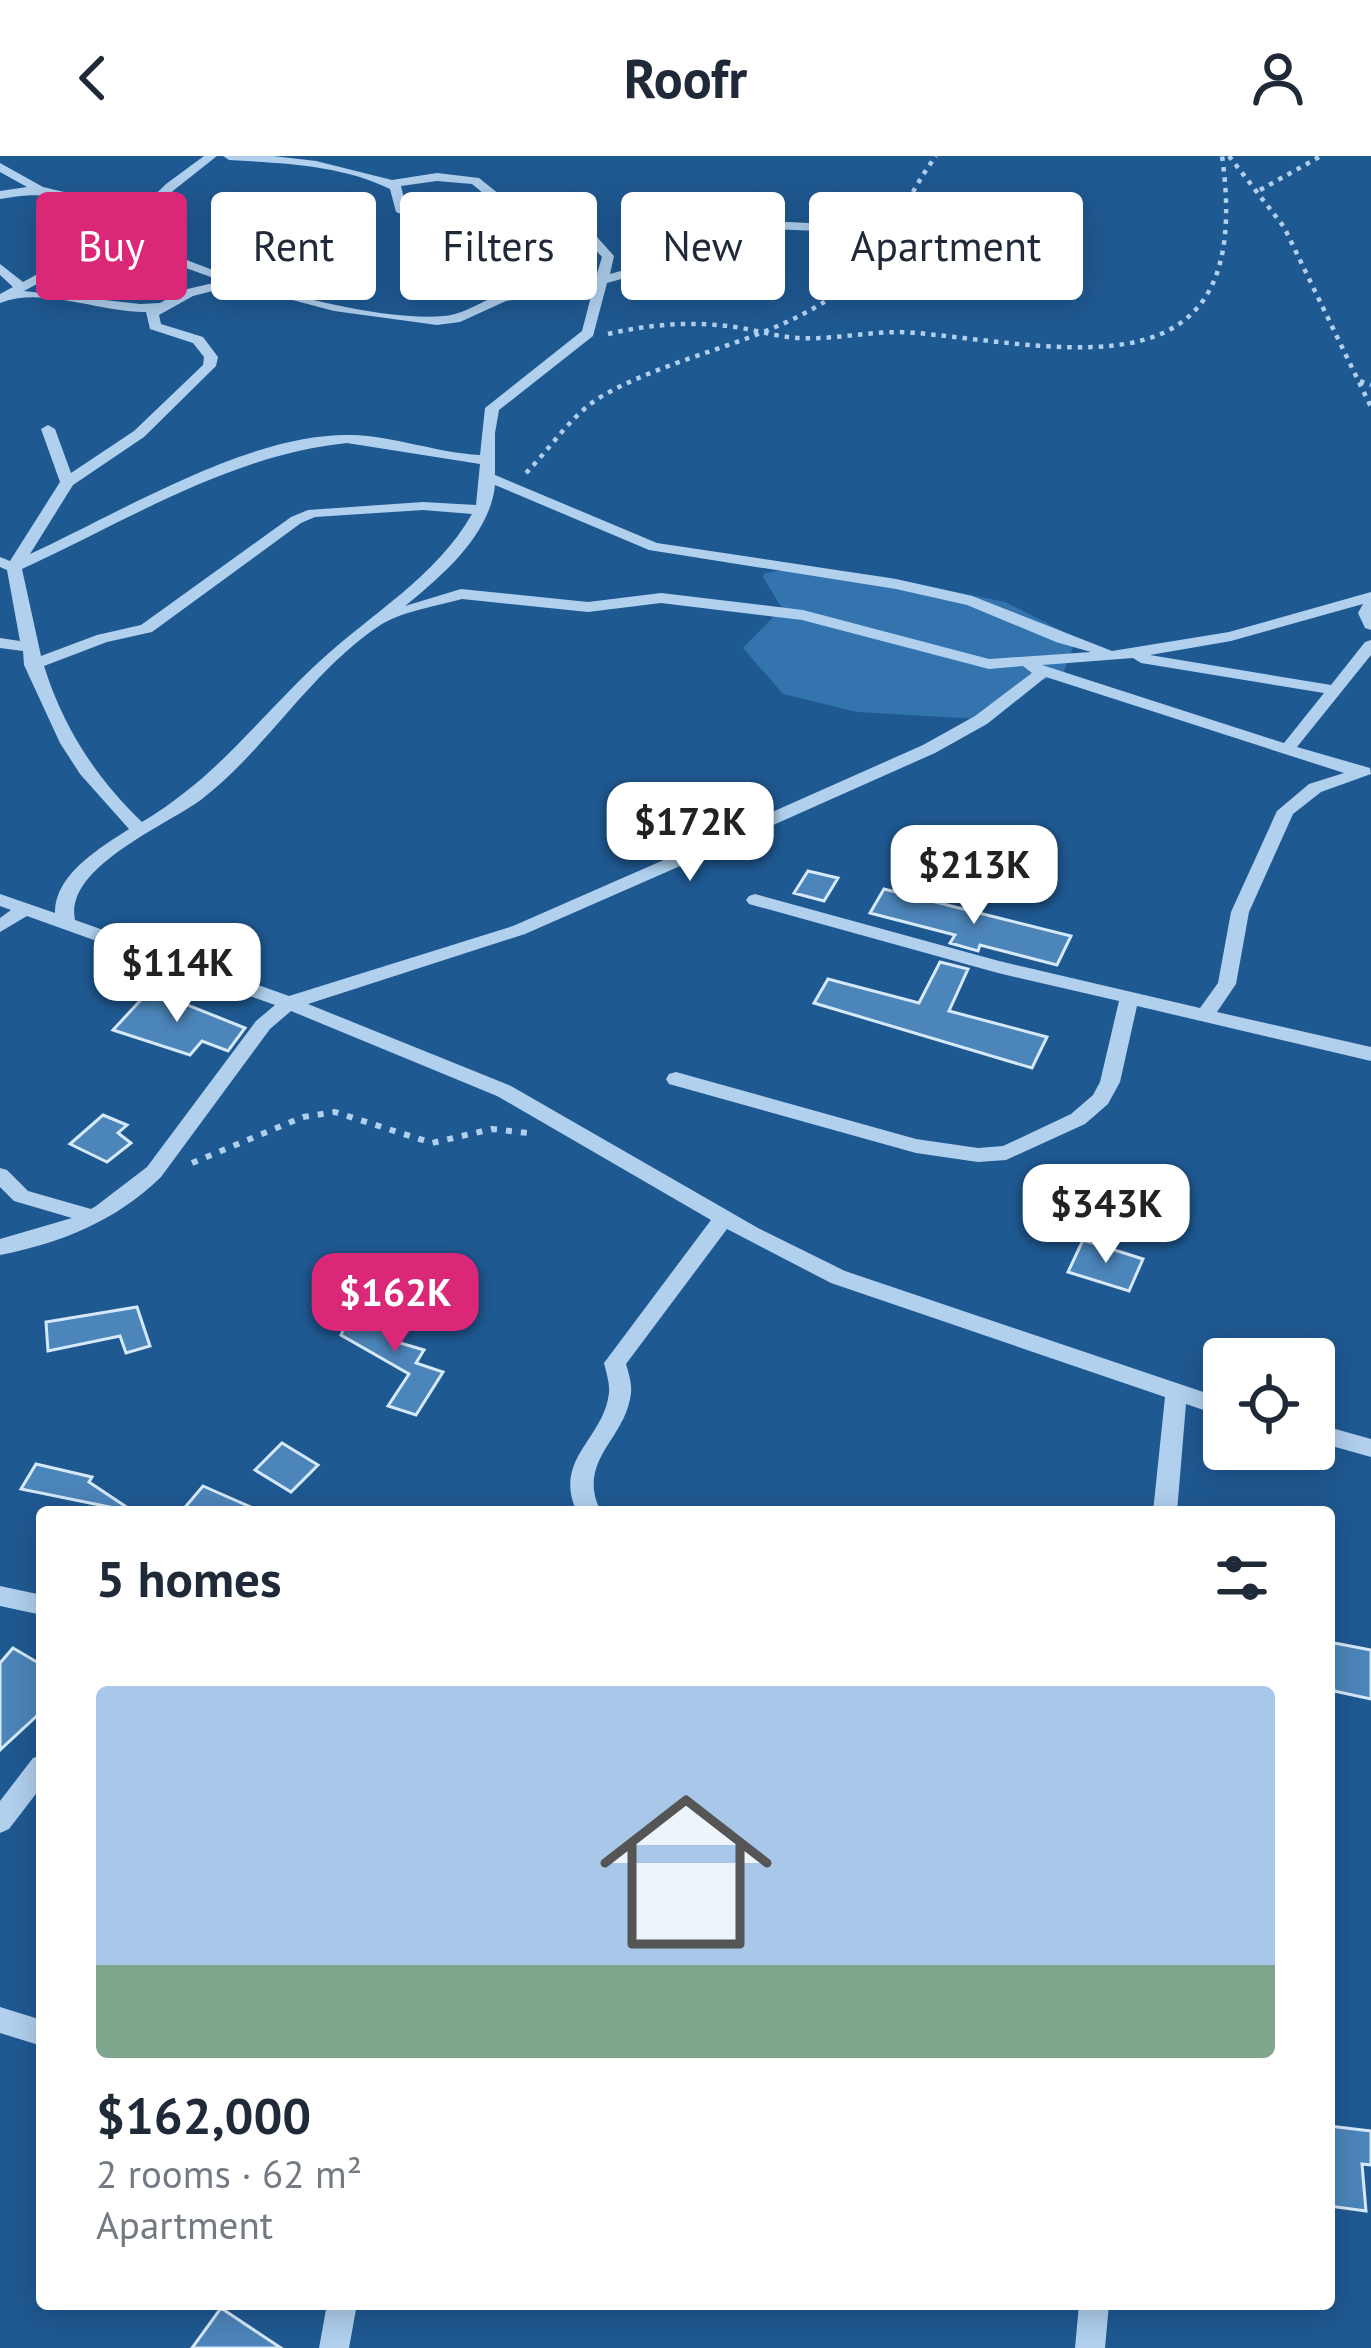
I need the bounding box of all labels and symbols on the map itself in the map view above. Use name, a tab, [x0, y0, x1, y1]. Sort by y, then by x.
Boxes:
pin: $172K	[606, 782, 774, 884]
pin: $213K	[890, 825, 1058, 927]
pin: $114K	[93, 923, 261, 1025]
pin: $343K	[1022, 1164, 1190, 1266]
pin: $162K	[311, 1253, 479, 1355]

